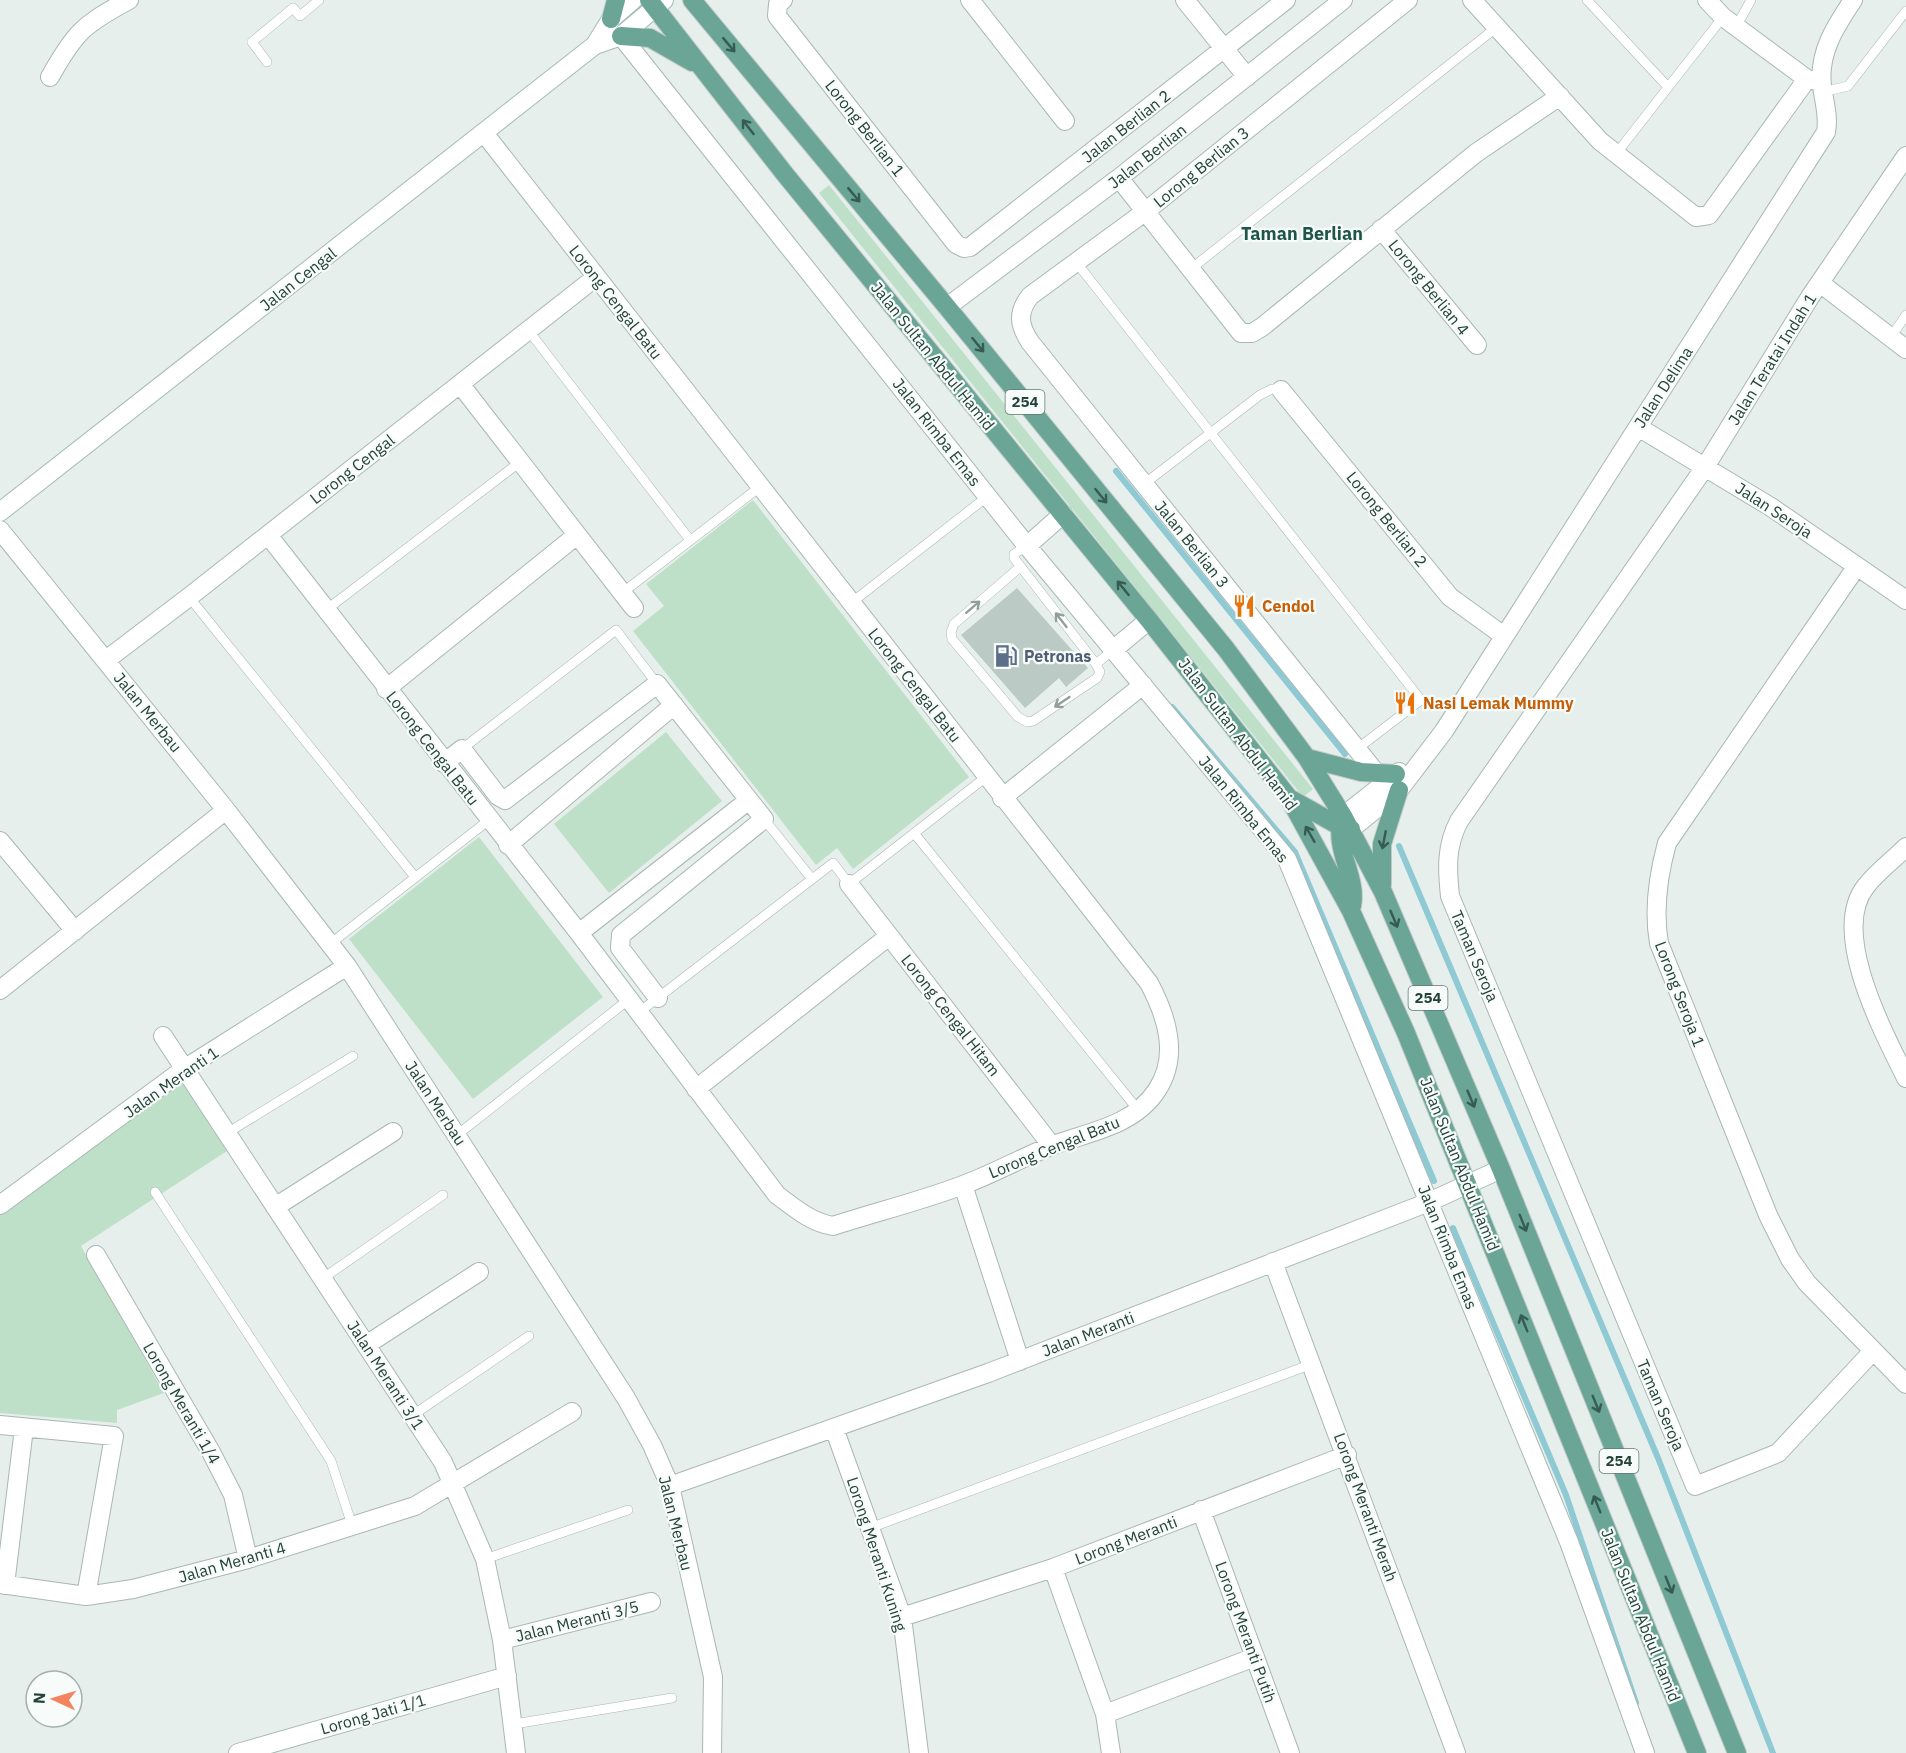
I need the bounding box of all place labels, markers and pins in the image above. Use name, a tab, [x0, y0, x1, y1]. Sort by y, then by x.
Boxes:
restaurant icon: Cendol	[1231, 593, 1257, 619]
place label: Cendol	[1262, 596, 1315, 616]
fuel station icon: Petronas	[993, 643, 1019, 669]
place label: Petronas	[1024, 646, 1091, 666]
restaurant icon: Nasi Lemak Mummy	[1392, 690, 1418, 716]
place label: Nasi Lemak Mummy	[1423, 693, 1574, 713]

